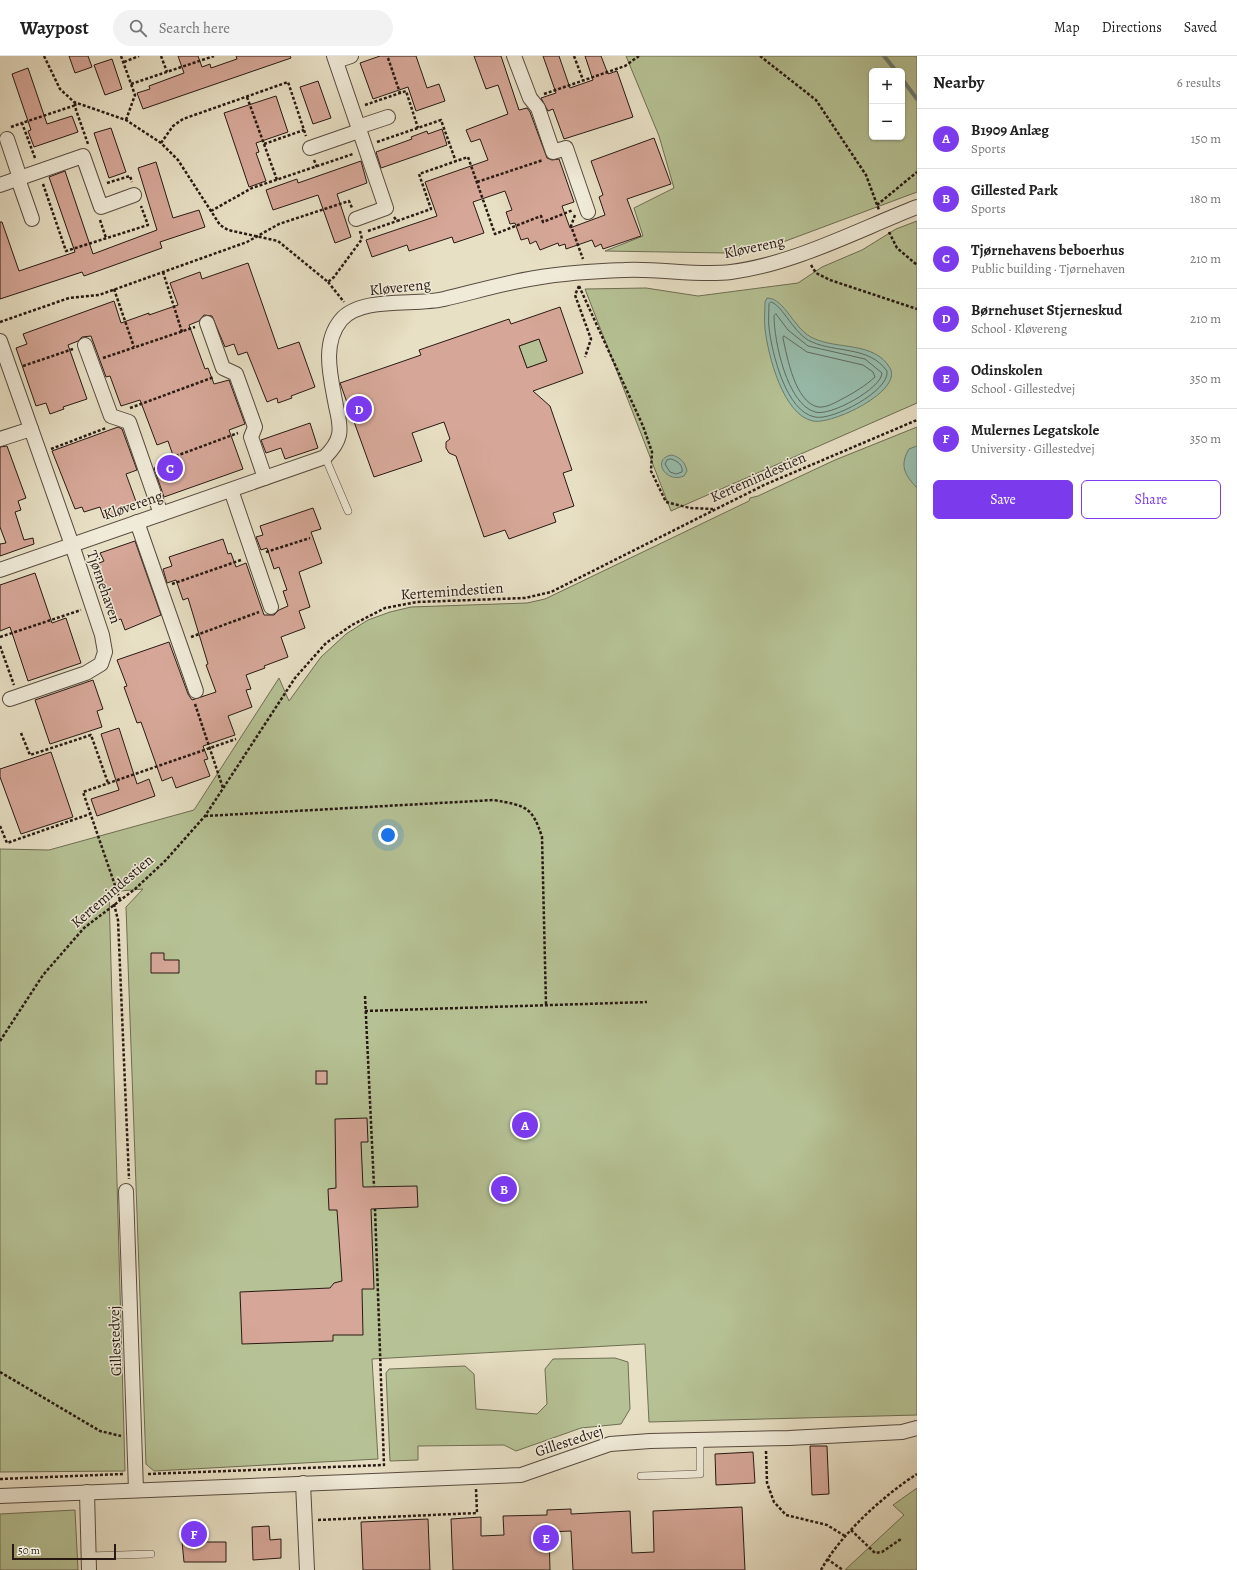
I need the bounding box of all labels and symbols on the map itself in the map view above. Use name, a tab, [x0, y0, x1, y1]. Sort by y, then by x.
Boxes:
street label: Kløvereng	[722, 231, 787, 263]
street label: Kløvereng	[368, 274, 432, 300]
pin: D	[346, 394, 372, 424]
street label: Kertemindestien	[707, 447, 809, 507]
pin: C	[157, 453, 183, 483]
street label: Kløvereng	[101, 485, 166, 524]
street label: Tjørnehaven	[82, 548, 126, 626]
street label: Kertemindestien	[400, 577, 504, 605]
your location	[378, 825, 398, 845]
street label: Kertemindestien	[67, 850, 157, 932]
pin: A	[512, 1110, 538, 1140]
pin: B	[491, 1174, 517, 1204]
street label: Gillestedvej	[104, 1305, 126, 1377]
street label: Gillestedvej	[532, 1421, 606, 1461]
pin: F	[181, 1519, 207, 1549]
pin: E	[533, 1523, 559, 1553]
scale bar	[12, 1542, 116, 1561]

